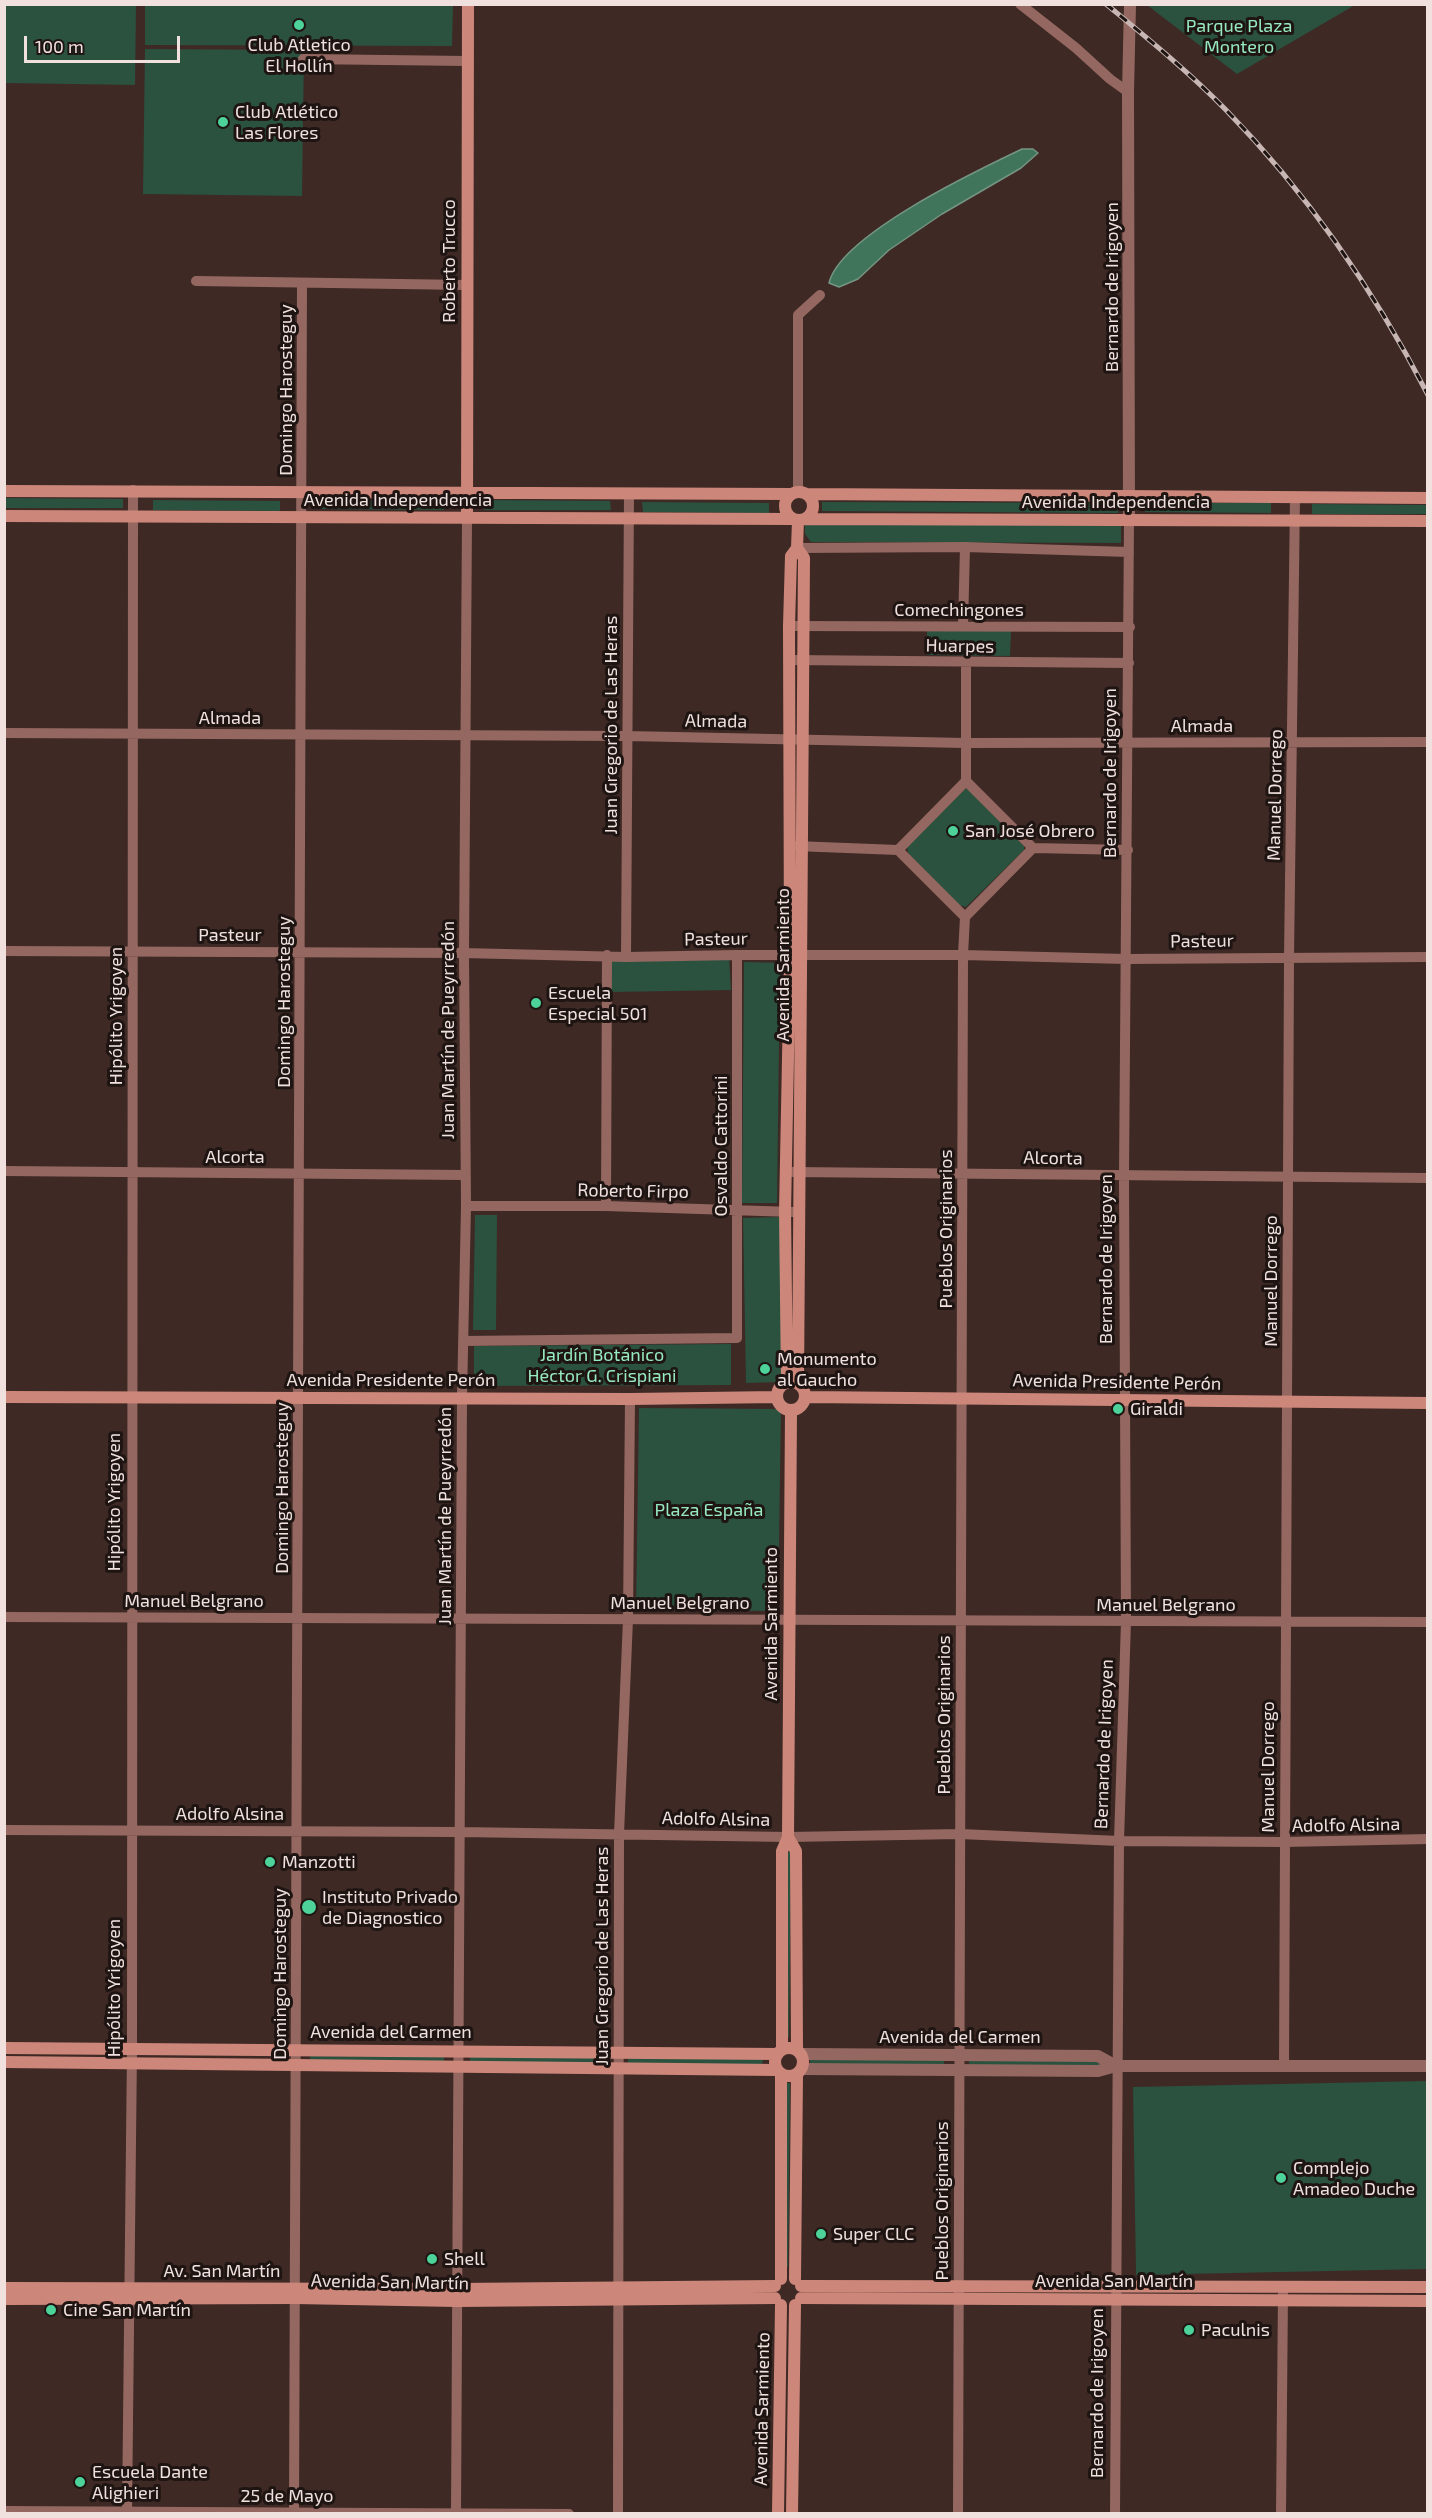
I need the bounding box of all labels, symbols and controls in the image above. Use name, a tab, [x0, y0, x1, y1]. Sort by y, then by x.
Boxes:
park label: Parque Plaza Montero	[1186, 15, 1292, 57]
marker: Club Atletico El Hollín	[292, 18, 306, 32]
scale bar	[27, 24, 183, 62]
place label: Club Atletico El Hollín	[247, 34, 351, 76]
text: 100 m	[35, 35, 84, 57]
place label: Club Atlético Las Flores	[235, 101, 338, 144]
marker: Club Atlético Las Flores	[216, 115, 230, 129]
street label: Roberto Trucco	[438, 199, 460, 323]
street label: Bernardo de Irigoyen	[1101, 202, 1123, 372]
street label: Domingo Harosteguy	[275, 304, 297, 476]
street label: Avenida Independencia	[304, 489, 492, 511]
street label: Avenida Independencia	[1022, 491, 1210, 513]
street label: Comechingones	[894, 599, 1024, 621]
street label: Juan Gregorio de Las Heras	[600, 615, 622, 835]
street label: Huarpes	[925, 635, 995, 657]
street label: Bernardo de Irigoyen	[1099, 688, 1121, 858]
street label: Almada	[199, 707, 261, 729]
street label: Almada	[685, 710, 747, 732]
street label: Almada	[1171, 715, 1233, 737]
street label: Manuel Dorrego	[1263, 729, 1287, 861]
place label: San José Obrero	[965, 820, 1095, 842]
marker: San José Obrero	[946, 824, 960, 838]
street label: Avenida Sarmiento	[772, 888, 794, 1042]
street label: Domingo Harosteguy	[273, 916, 295, 1088]
street label: Juan Martín de Pueyrredón	[437, 921, 459, 1139]
street label: Pasteur	[198, 924, 262, 946]
street label: Pasteur	[684, 928, 748, 950]
street label: Pasteur	[1170, 930, 1234, 952]
street label: Hipólito Yrigoyen	[105, 947, 127, 1085]
place label: Escuela Especial 501	[548, 982, 648, 1024]
marker: Escuela Especial 501	[529, 996, 543, 1010]
street label: Osvaldo Cattorini	[710, 1075, 732, 1217]
street label: Alcorta	[205, 1146, 265, 1168]
street label: Alcorta	[1023, 1147, 1083, 1169]
street label: Pueblos Originarios	[935, 1149, 957, 1309]
street label: Bernardo de Irigoyen	[1095, 1174, 1117, 1344]
street label: Roberto Firpo	[577, 1179, 689, 1203]
street label: Manuel Dorrego	[1260, 1215, 1282, 1347]
park label: Jardín Botánico Héctor G. Crispiani	[527, 1344, 677, 1386]
place label: Monumento al Gaucho	[777, 1348, 877, 1390]
marker: Monumento al Gaucho	[758, 1362, 772, 1376]
street label: Avenida Presidente Perón	[287, 1369, 495, 1391]
street label: Avenida Presidente Perón	[1012, 1369, 1222, 1395]
place label: Giraldi	[1130, 1398, 1183, 1420]
street label: Domingo Harosteguy	[271, 1402, 293, 1574]
marker: Giraldi	[1111, 1402, 1125, 1416]
street label: Juan Martín de Pueyrredón	[434, 1407, 456, 1625]
street label: Hipólito Yrigoyen	[103, 1433, 125, 1571]
park label: Plaza España	[655, 1499, 763, 1521]
street label: Avenida Sarmiento	[760, 1547, 782, 1701]
street label: Manuel Belgrano	[124, 1590, 264, 1612]
street label: Manuel Belgrano	[610, 1592, 750, 1614]
street label: Manuel Belgrano	[1096, 1594, 1236, 1616]
street label: Pueblos Originarios	[933, 1635, 955, 1795]
street label: Bernardo de Irigoyen	[1090, 1659, 1118, 1829]
street label: Manuel Dorrego	[1257, 1701, 1279, 1833]
street label: Adolfo Alsina	[176, 1803, 284, 1825]
street label: Adolfo Alsina	[662, 1807, 770, 1831]
street label: Adolfo Alsina	[1292, 1813, 1400, 1837]
street label: Juan Gregorio de Las Heras	[591, 1846, 613, 2066]
place label: Manzotti	[282, 1851, 356, 1873]
marker: Manzotti	[263, 1855, 277, 1869]
place label: Instituto Privado de Diagnostico	[322, 1886, 458, 1928]
street label: Domingo Harosteguy	[269, 1888, 291, 2060]
marker: Instituto Privado de Diagnostico	[300, 1898, 318, 1916]
street label: Hipólito Yrigoyen	[103, 1919, 125, 2057]
street label: Avenida del Carmen	[310, 2021, 472, 2043]
street label: Avenida del Carmen	[879, 2026, 1041, 2048]
street label: Pueblos Originarios	[931, 2121, 953, 2281]
place label: Complejo Amadeo Duche	[1293, 2157, 1415, 2200]
marker: Complejo Amadeo Duche	[1274, 2171, 1288, 2185]
place label: Super CLC	[833, 2223, 914, 2245]
marker: Super CLC	[814, 2227, 828, 2241]
place label: Shell	[444, 2248, 485, 2270]
marker: Shell	[425, 2252, 439, 2266]
street label: Av. San Martín	[163, 2260, 281, 2282]
street label: Avenida San Martín	[311, 2270, 469, 2294]
street label: Avenida San Martín	[1035, 2270, 1193, 2292]
place label: Cine San Martín	[63, 2299, 191, 2321]
marker: Cine San Martín	[44, 2303, 58, 2317]
street label: Bernardo de Irigoyen	[1086, 2308, 1108, 2478]
place label: Paculnis	[1201, 2319, 1270, 2341]
marker: Paculnis	[1182, 2323, 1196, 2337]
street label: Avenida Sarmiento	[750, 2332, 774, 2486]
place label: Escuela Dante Alighieri	[92, 2461, 208, 2504]
marker: Escuela Dante Alighieri	[73, 2475, 87, 2489]
street label: 25 de Mayo	[240, 2485, 334, 2507]

